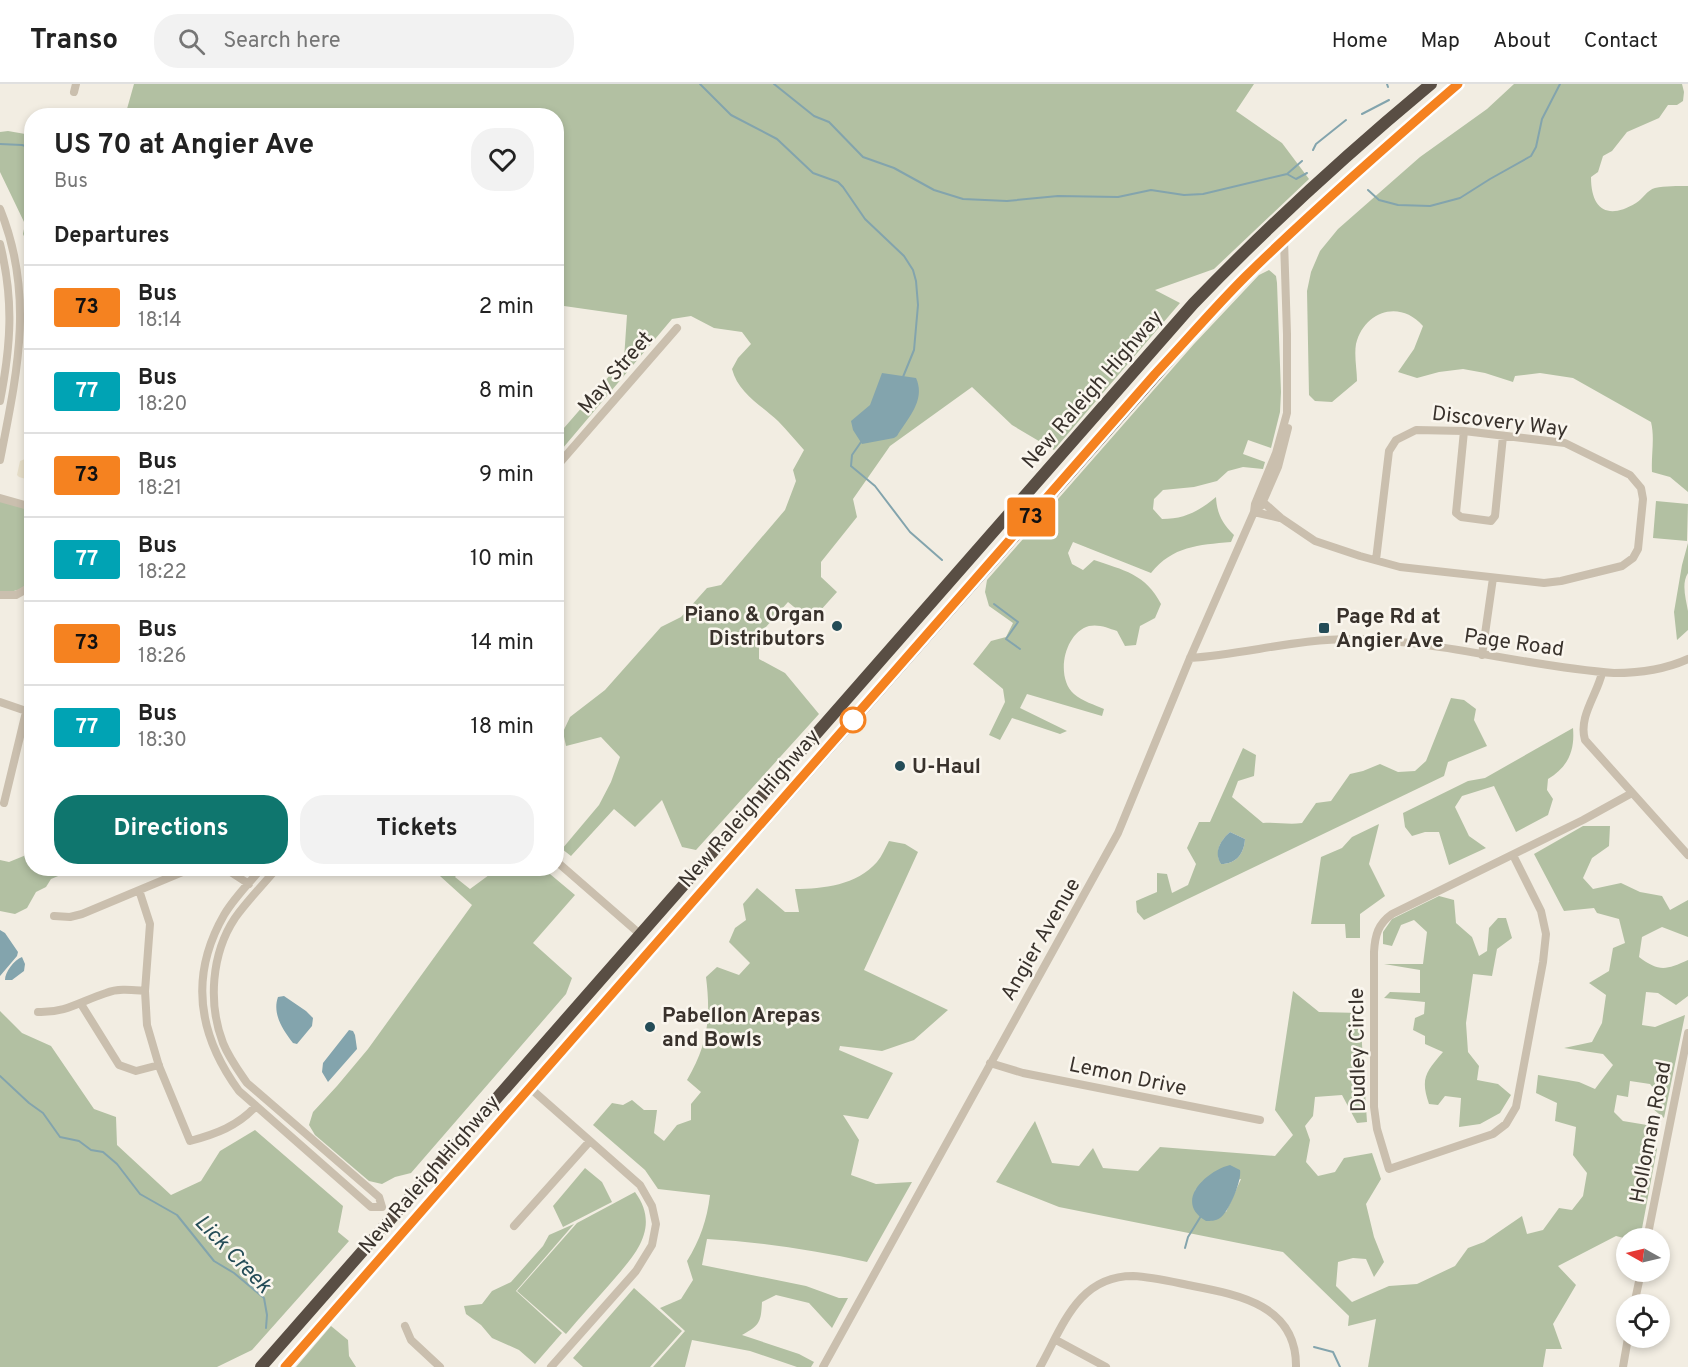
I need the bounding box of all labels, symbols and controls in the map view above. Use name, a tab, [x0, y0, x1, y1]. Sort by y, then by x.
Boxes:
search box	[154, 14, 574, 68]
text: Transo	[30, 23, 118, 59]
icon: search	[175, 25, 208, 58]
text: Search here	[223, 28, 341, 55]
text: Home	[1332, 28, 1388, 55]
text: Map	[1421, 28, 1460, 55]
text: About	[1493, 28, 1551, 55]
text: Contact	[1584, 28, 1658, 55]
text: US 70 at Angier Ave	[54, 128, 314, 164]
button: heart	[471, 128, 534, 191]
text: Bus	[54, 169, 88, 195]
text: Departures	[54, 223, 170, 250]
text: Bus	[138, 281, 177, 308]
text: 73	[75, 294, 99, 321]
text: 2 min	[479, 294, 534, 321]
street label: New Raleigh Highway	[1017, 305, 1170, 475]
text: 18:14	[138, 308, 182, 334]
street label: May Street	[573, 326, 659, 420]
text: Bus	[138, 365, 177, 392]
text: 77	[76, 378, 98, 405]
text: 8 min	[479, 378, 534, 405]
text: 18:20	[138, 392, 187, 418]
street label: Discovery Way	[1430, 401, 1569, 444]
text: Bus	[138, 449, 177, 476]
text: 73	[75, 462, 99, 489]
text: 9 min	[479, 462, 534, 489]
text: 18:21	[138, 476, 182, 502]
line badge: 73	[1004, 498, 1058, 536]
text: 73	[1019, 504, 1043, 531]
text: Bus	[138, 533, 177, 560]
text: 77	[76, 546, 98, 573]
text: 10 min	[470, 546, 534, 573]
text: 18:22	[138, 560, 187, 586]
place label: Piano & Organ Distributors	[684, 602, 825, 653]
place label: Page Rd at Angier Ave	[1336, 604, 1444, 655]
text: Bus	[138, 617, 177, 644]
marker: Piano & Organ Distributors	[830, 619, 844, 633]
marker: Page Rd at Angier Ave	[1317, 621, 1331, 635]
street label: Page Road	[1462, 623, 1566, 664]
text: 73	[75, 630, 99, 657]
text: 14 min	[471, 630, 534, 657]
text: 18:26	[138, 644, 186, 670]
text: Bus	[138, 701, 177, 728]
unlabelled marker	[840, 707, 866, 733]
text: 77	[76, 714, 98, 741]
text: 18 min	[471, 714, 534, 741]
street label: New Raleigh Highway	[674, 724, 827, 894]
text: 18:30	[138, 728, 187, 754]
place label: U-Haul	[912, 754, 981, 781]
marker: U-Haul	[893, 759, 907, 773]
button: Directions	[54, 795, 288, 864]
button: Tickets	[300, 795, 534, 864]
street label: Angier Avenue	[995, 873, 1087, 1006]
street label: Dudley Circle	[1344, 988, 1373, 1112]
place label: Pabellon Arepas and Bowls	[662, 1003, 821, 1054]
marker: Pabellon Arepas and Bowls	[643, 1020, 657, 1034]
street label: Lemon Drive	[1066, 1052, 1189, 1103]
street label: Holloman Road	[1625, 1059, 1678, 1205]
street label: New Raleigh Highway	[354, 1090, 507, 1260]
water label: Lick Creek	[188, 1210, 277, 1300]
north arrow	[1616, 1228, 1670, 1282]
map controls	[1616, 1228, 1670, 1348]
button: locate	[1616, 1294, 1670, 1348]

